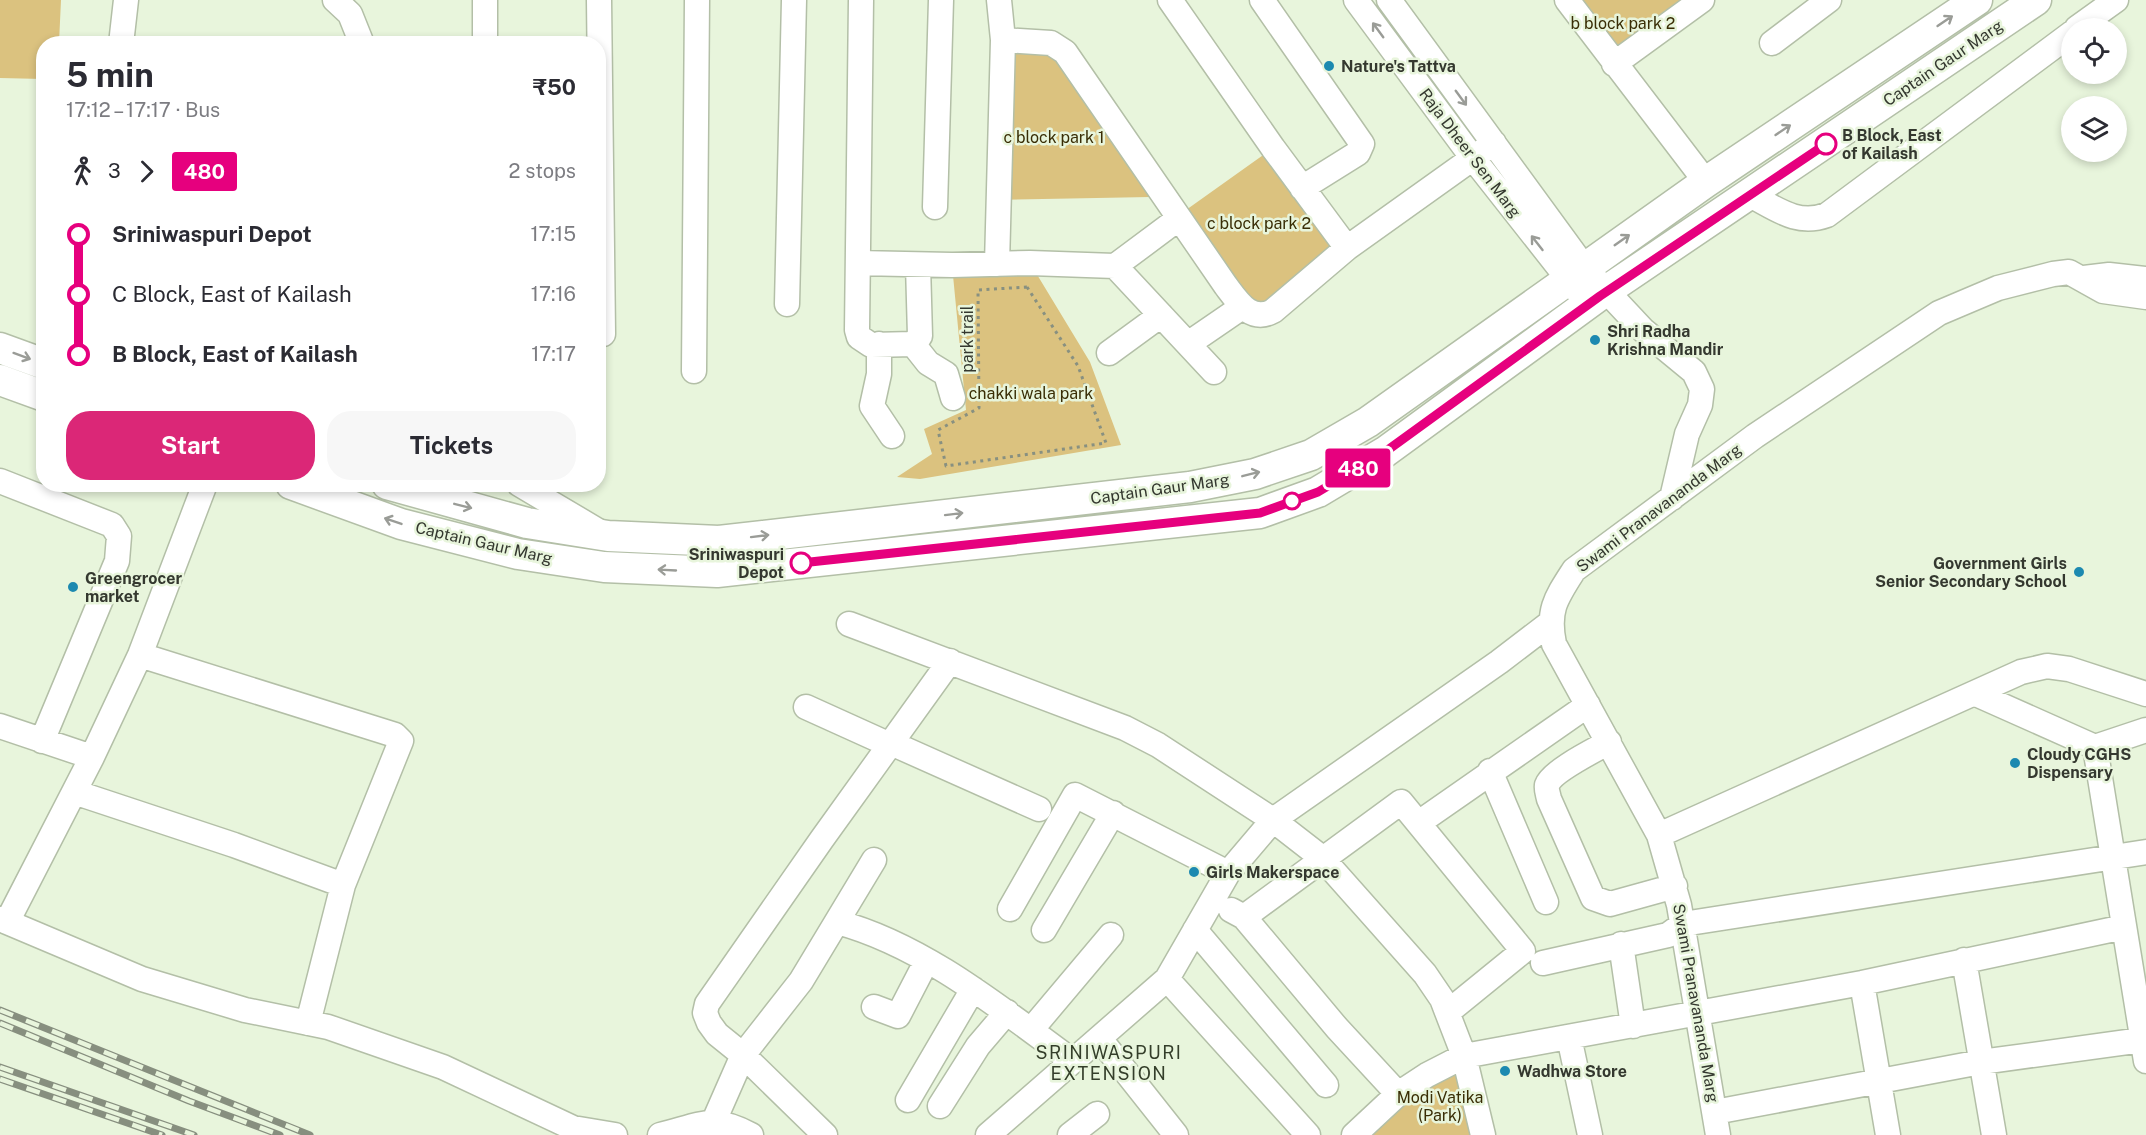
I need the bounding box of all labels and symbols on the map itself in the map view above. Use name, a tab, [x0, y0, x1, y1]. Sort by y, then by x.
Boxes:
park label: b block park 2	[1571, 14, 1675, 33]
one-way arrow	[1937, 15, 1954, 28]
street label: Captain Gaur Marg	[1880, 16, 2006, 110]
one-way arrow	[1372, 23, 1385, 39]
place label: Nature's Tattva	[1341, 57, 1456, 76]
marker: Nature's Tattva	[1322, 59, 1336, 73]
street label: Raja Dheer Sen Marg	[1415, 85, 1525, 221]
one-way arrow	[1455, 90, 1467, 106]
one-way arrow	[1775, 124, 1791, 136]
place label: B Block, East of Kailash	[1842, 126, 1942, 163]
park label: c block park 1	[1004, 128, 1104, 147]
marker: B Block, East of Kailash	[1815, 133, 1837, 155]
park label: c block park 2	[1207, 214, 1311, 233]
one-way arrow	[1614, 234, 1630, 246]
one-way arrow	[1531, 235, 1544, 251]
street label: park trail	[958, 305, 977, 373]
place label: Shri Radha Krishna Mandir	[1607, 322, 1724, 359]
marker: Shri Radha Krishna Mandir	[1588, 333, 1602, 347]
one-way arrow	[12, 351, 31, 362]
park label: chakki wala park	[969, 384, 1093, 403]
street label: Swami Pranavananda Marg	[1573, 440, 1745, 576]
line badge: 480	[1324, 448, 1392, 488]
one-way arrow	[1241, 468, 1260, 480]
street label: Captain Gaur Marg	[1089, 470, 1231, 508]
unlabelled marker	[1283, 492, 1301, 510]
one-way arrow	[453, 501, 472, 513]
one-way arrow	[943, 509, 963, 520]
one-way arrow	[384, 515, 403, 526]
street label: Captain Gaur Marg	[414, 518, 554, 568]
one-way arrow	[749, 531, 769, 542]
place label: Sriniwaspuri Depot	[688, 545, 784, 582]
marker: Sriniwaspuri Depot	[790, 552, 812, 574]
place label: Government Girls Senior Secondary School	[1875, 554, 2067, 591]
one-way arrow	[657, 564, 677, 575]
marker: Government Girls Senior Secondary School	[2072, 565, 2086, 579]
place label: Greengrocer market	[85, 569, 182, 606]
marker: Greengrocer market	[66, 580, 80, 594]
place label: Cloudy CGHS Dispensary	[2027, 745, 2131, 782]
marker: Cloudy CGHS Dispensary	[2008, 756, 2022, 770]
place label: Girls Makerspace	[1206, 863, 1340, 882]
marker: Girls Makerspace	[1187, 865, 1201, 879]
street label: Swami Pranavananda Marg	[1669, 902, 1723, 1104]
district label: SRINIWASPURI EXTENSION	[1036, 1042, 1182, 1084]
place label: Wadhwa Store	[1517, 1062, 1627, 1081]
marker: Wadhwa Store	[1498, 1064, 1512, 1078]
park label: Modi Vatika (Park)	[1397, 1088, 1483, 1125]

